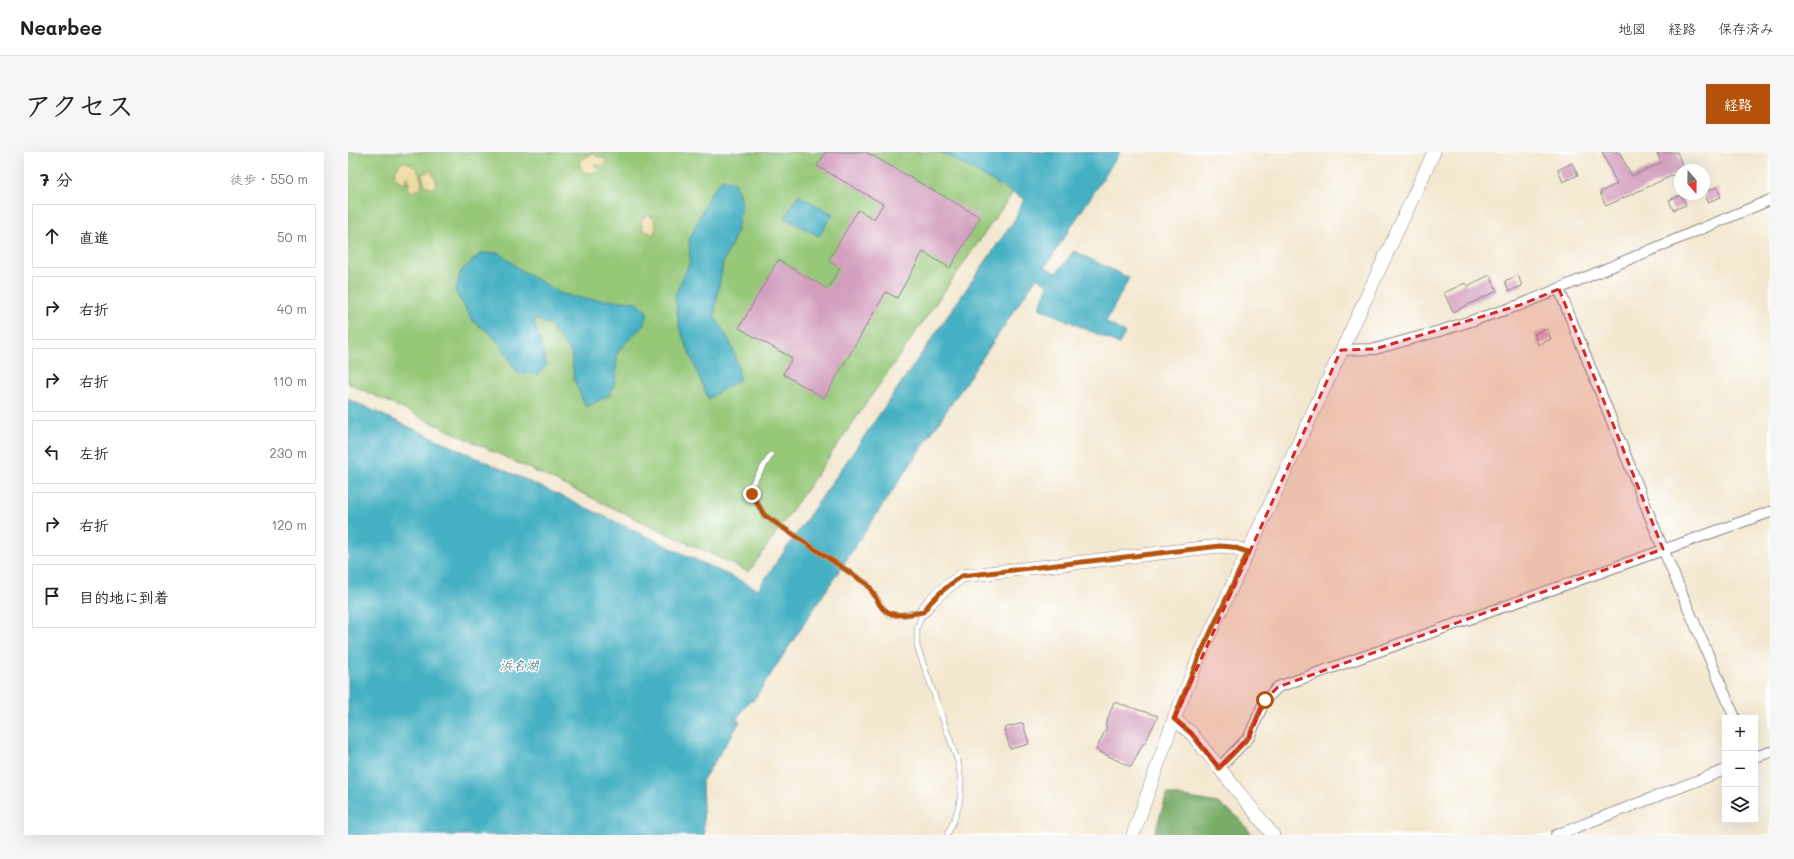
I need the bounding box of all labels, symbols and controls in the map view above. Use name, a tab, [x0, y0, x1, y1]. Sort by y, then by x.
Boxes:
text: Nearbee	[20, 15, 102, 40]
text: 地図	[1618, 19, 1646, 38]
text: 経路	[1668, 19, 1696, 38]
text: 保存済み	[1718, 19, 1774, 38]
button: 経路	[1706, 84, 1770, 124]
text: アクセス	[24, 87, 134, 123]
north arrow	[1674, 164, 1710, 200]
text: 7 分	[40, 168, 73, 190]
text: 徒歩 · 550 m	[230, 170, 308, 187]
icon: ahead	[41, 225, 63, 247]
text: 直進	[79, 227, 109, 247]
text: 50 m	[277, 228, 307, 245]
icon: right	[41, 297, 63, 319]
text: 右折	[79, 299, 109, 319]
text: 40 m	[277, 300, 307, 317]
icon: right	[41, 369, 63, 391]
text: 右折	[79, 371, 109, 391]
text: 110 m	[273, 372, 307, 389]
icon: left	[41, 441, 63, 463]
text: 左折	[79, 443, 109, 463]
text: 230 m	[270, 444, 307, 461]
route end	[743, 485, 761, 503]
icon: right	[41, 513, 63, 535]
text: 右折	[79, 515, 109, 535]
text: 120 m	[271, 516, 307, 533]
icon: arrive	[41, 585, 63, 607]
text: 目的地に到着	[79, 587, 169, 607]
water label: 浜名湖	[499, 656, 539, 673]
route start	[1256, 691, 1274, 709]
map controls	[1722, 715, 1758, 823]
button: +	[1722, 715, 1758, 751]
button: −	[1722, 751, 1758, 787]
button: layers	[1722, 787, 1758, 823]

